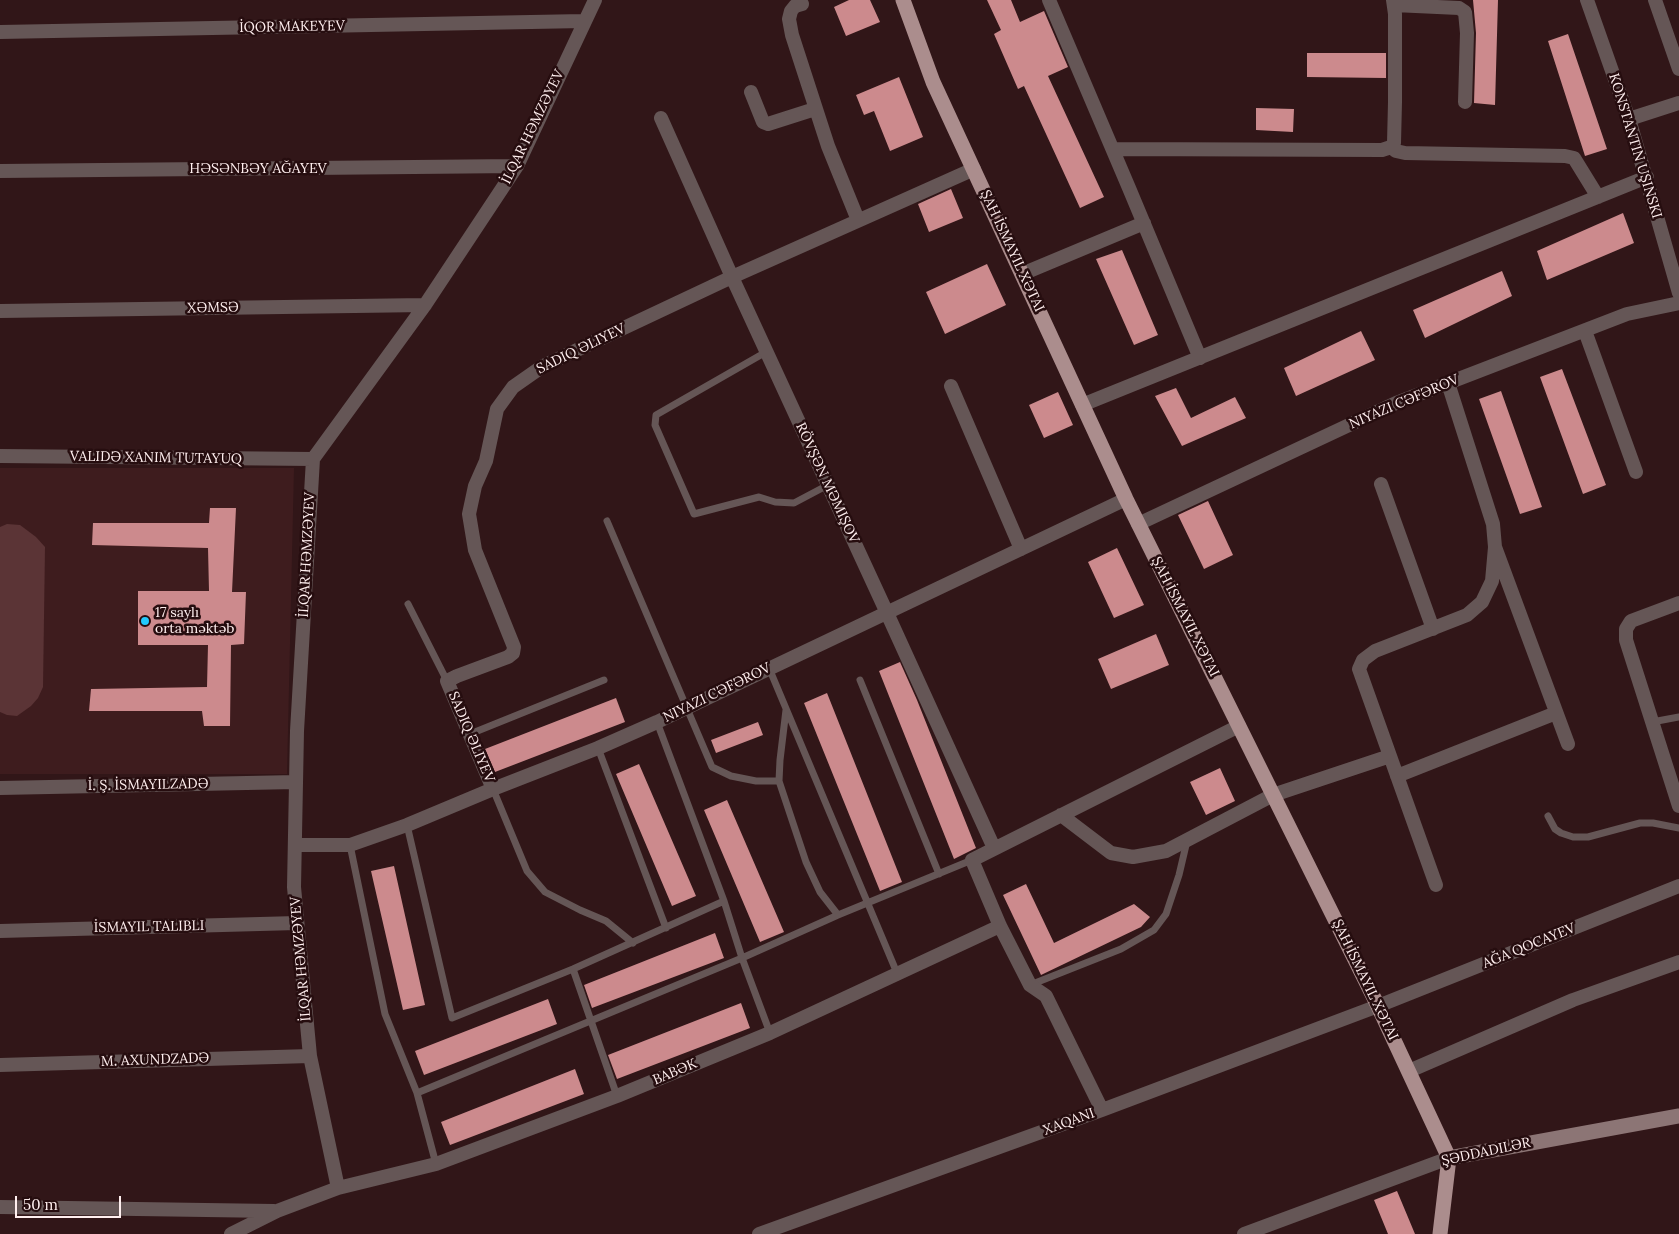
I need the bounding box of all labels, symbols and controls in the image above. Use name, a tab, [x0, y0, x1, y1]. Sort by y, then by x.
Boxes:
street label: İQOR MAKEYEV	[239, 18, 345, 36]
street label: İLQAR HƏMZƏYEV	[498, 67, 568, 187]
street label: KONSTANTIN UŞINSKI	[1605, 71, 1665, 221]
street label: HƏSƏNBƏY AĞAYEV	[189, 161, 327, 177]
street label: ŞAH İSMAYIL XƏTAI	[976, 187, 1048, 315]
street label: XƏMSƏ	[187, 299, 239, 317]
street label: SADIQ ƏLIYEV	[534, 320, 628, 378]
street label: NIYAZI CƏFƏROV	[1347, 371, 1461, 433]
street label: RÖVŞƏN MƏMIŞOV	[792, 420, 862, 546]
street label: VALIDƏ XANIM TUTAYUQ	[70, 448, 242, 468]
street label: İLQAR HƏMZƏYEV	[295, 492, 319, 618]
street label: ŞAH İSMAYIL XƏTAI	[1147, 554, 1223, 680]
place label: 17 saylı orta məktəb	[155, 605, 234, 638]
marker: 17 saylı orta məktəb	[139, 615, 151, 627]
street label: NIYAZI CƏFƏROV	[661, 660, 773, 726]
street label: SADIQ ƏLIYEV	[444, 689, 498, 785]
street label: İ. Ş. İSMAYILZADƏ	[87, 776, 209, 794]
street label: İLQAR HƏMZƏYEV	[287, 896, 315, 1022]
street label: ŞAH İSMAYIL XƏTAI	[1328, 917, 1402, 1043]
street label: İSMAYIL TALIBLI	[94, 918, 204, 936]
street label: AĞA QOCAYEV	[1480, 920, 1578, 972]
street label: M. AXUNDZADƏ	[100, 1050, 210, 1070]
street label: BABƏK	[650, 1055, 700, 1089]
street label: XAQANI	[1041, 1105, 1097, 1139]
street label: ŞƏDDADILƏR	[1440, 1134, 1532, 1170]
scale bar	[18, 1186, 124, 1218]
text: 50 m	[23, 1195, 58, 1214]

